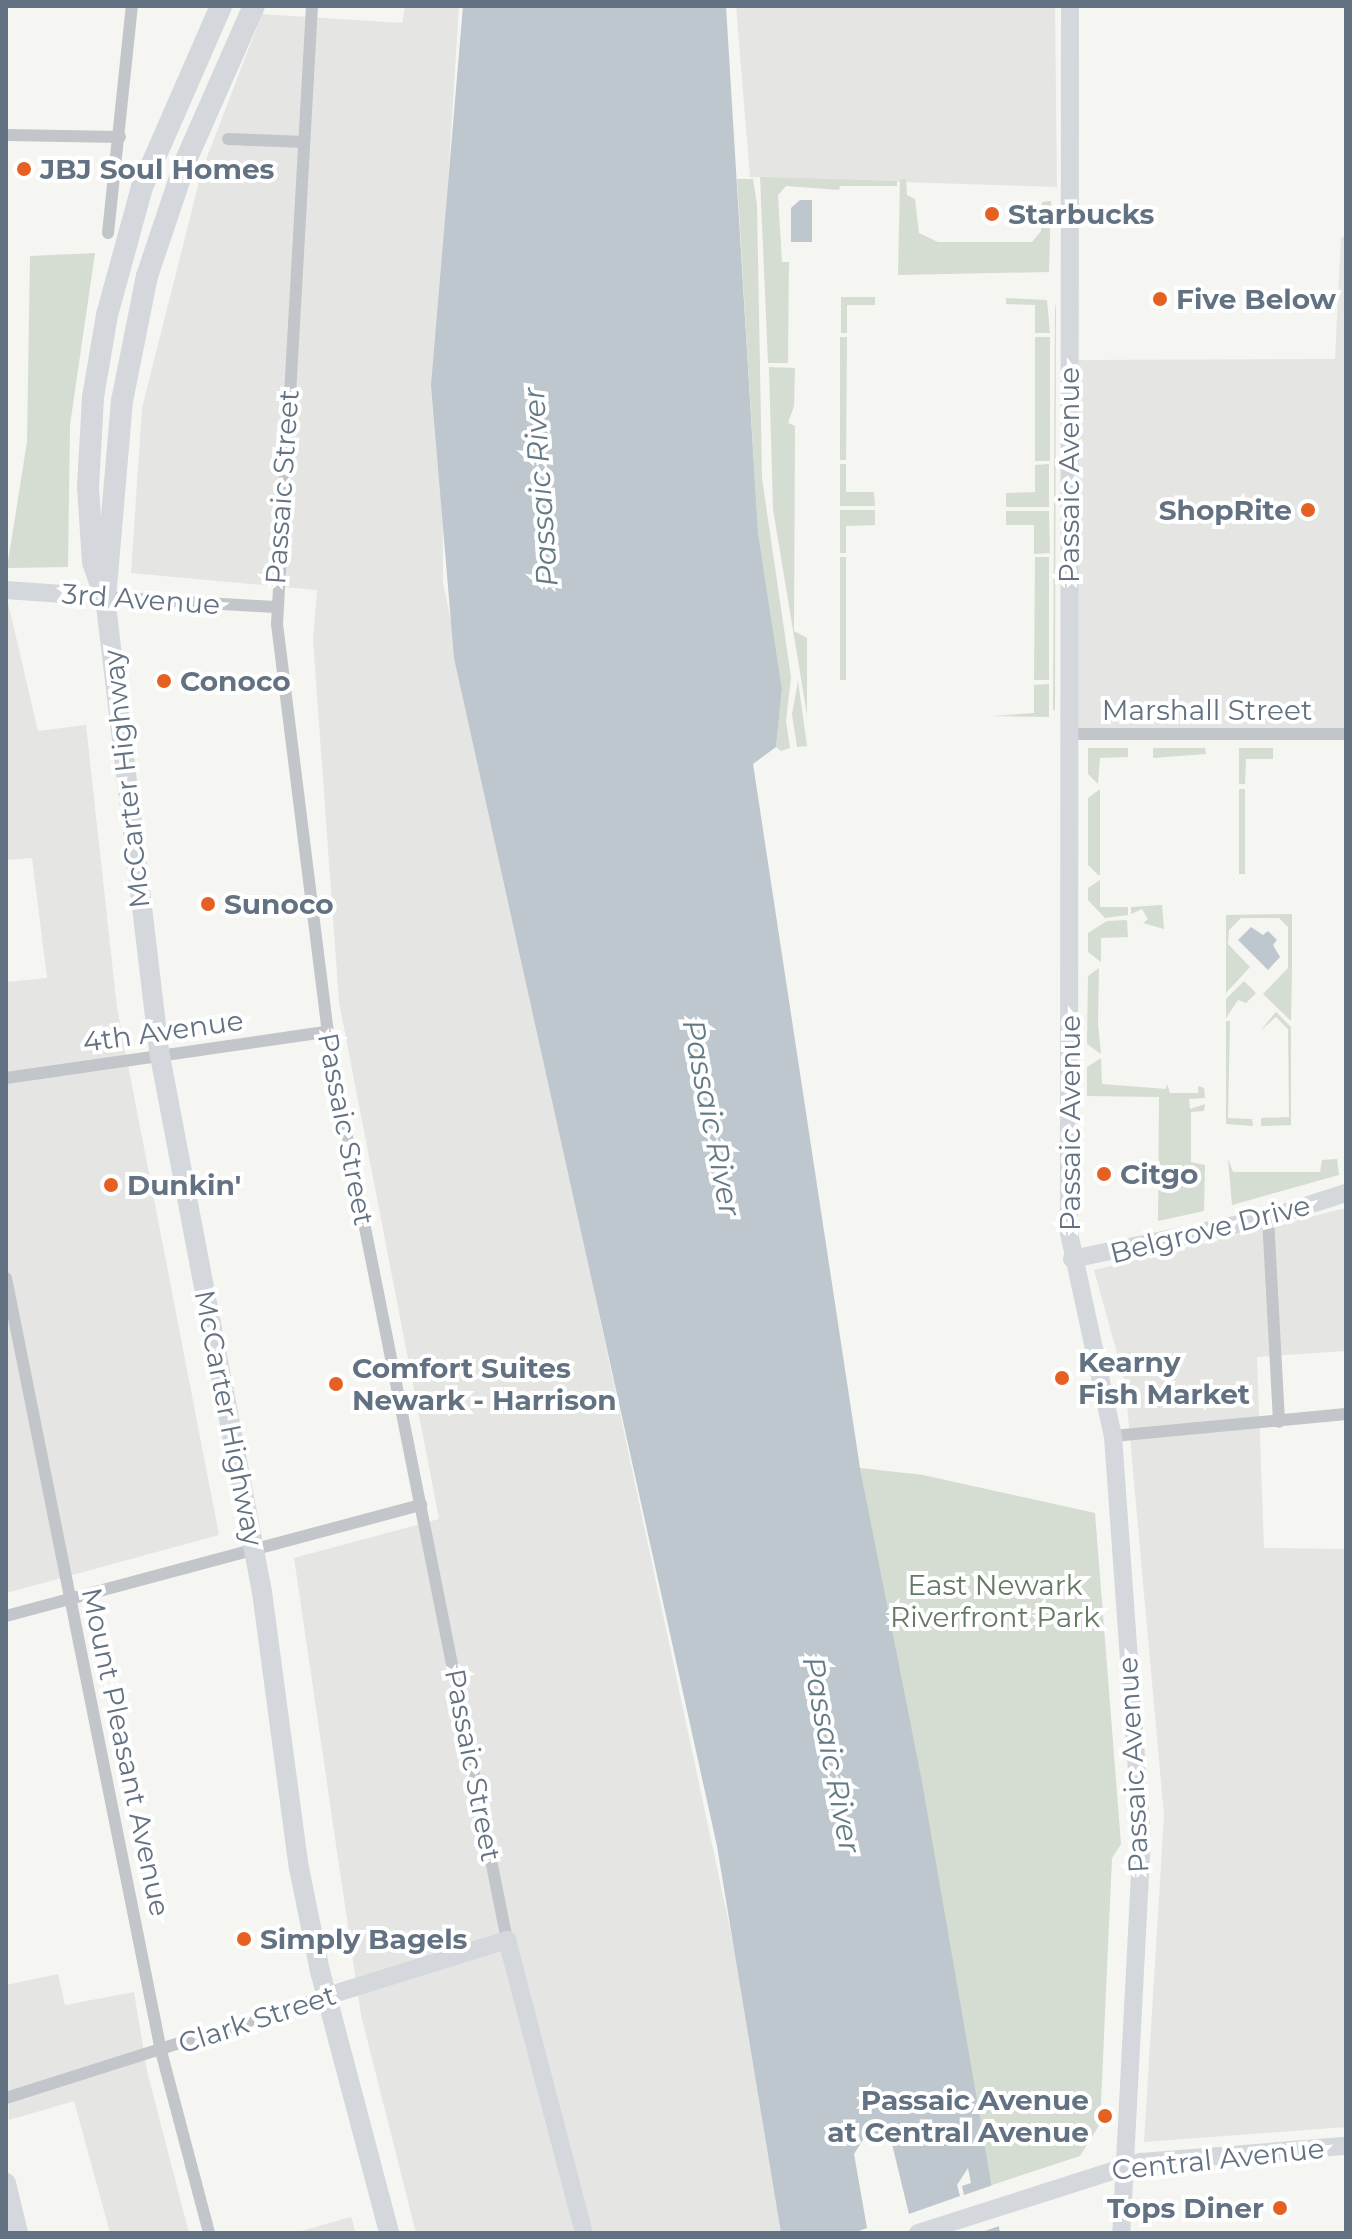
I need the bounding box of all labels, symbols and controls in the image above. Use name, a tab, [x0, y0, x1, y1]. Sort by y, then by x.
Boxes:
place label: JBJ Soul Homes	[40, 152, 274, 186]
marker: JBJ Soul Homes	[15, 160, 33, 178]
place label: Starbucks	[1008, 197, 1154, 231]
marker: Starbucks	[983, 205, 1001, 223]
place label: Five Below	[1176, 282, 1336, 316]
marker: Five Below	[1151, 290, 1169, 308]
street label: Passaic Avenue	[1052, 367, 1086, 583]
water label: Passaic River	[516, 386, 566, 588]
street label: Passaic Street	[258, 388, 306, 586]
place label: ShopRite	[1159, 493, 1292, 527]
marker: ShopRite	[1299, 501, 1317, 519]
street label: 3rd Avenue	[61, 577, 221, 621]
street label: McCarter Highway	[96, 648, 156, 910]
place label: Conoco	[180, 664, 291, 698]
marker: Conoco	[155, 672, 173, 690]
street label: Marshall Street	[1102, 693, 1312, 727]
place label: Sunoco	[224, 887, 334, 921]
marker: Sunoco	[199, 895, 217, 913]
street label: 4th Avenue	[81, 1003, 245, 1059]
street label: Passaic Avenue	[1053, 1015, 1087, 1231]
water label: Passaic River	[674, 1017, 748, 1219]
street label: Passaic Street	[311, 1030, 381, 1228]
place label: Citgo	[1120, 1157, 1198, 1191]
marker: Citgo	[1095, 1165, 1113, 1183]
place label: Dunkin'	[127, 1168, 241, 1202]
marker: Dunkin'	[102, 1176, 120, 1194]
street label: Belgrove Drive	[1106, 1188, 1314, 1270]
street label: McCarter Highway	[188, 1287, 270, 1549]
place label: Kearny Fish Market	[1078, 1345, 1250, 1411]
place label: Comfort Suites Newark - Harrison	[352, 1351, 617, 1417]
marker: Kearny Fish Market	[1053, 1369, 1071, 1387]
marker: Comfort Suites Newark - Harrison	[327, 1375, 345, 1393]
park label: East Newark Riverfront Park	[890, 1568, 1100, 1634]
street label: Mount Pleasant Avenue	[75, 1585, 177, 1919]
water label: Passaic River	[794, 1654, 868, 1856]
street label: Passaic Avenue	[1111, 1656, 1155, 1874]
street label: Passaic Street	[438, 1666, 508, 1864]
place label: Simply Bagels	[260, 1922, 467, 1956]
marker: Simply Bagels	[235, 1930, 253, 1948]
street label: Clark Street	[174, 1978, 340, 2060]
place label: Passaic Avenue at Central Avenue	[827, 2083, 1089, 2149]
marker: Passaic Avenue at Central Avenue	[1096, 2107, 1114, 2125]
street label: Central Avenue	[1110, 2131, 1326, 2187]
place label: Tops Diner	[1107, 2191, 1264, 2225]
marker: Tops Diner	[1271, 2199, 1289, 2217]

